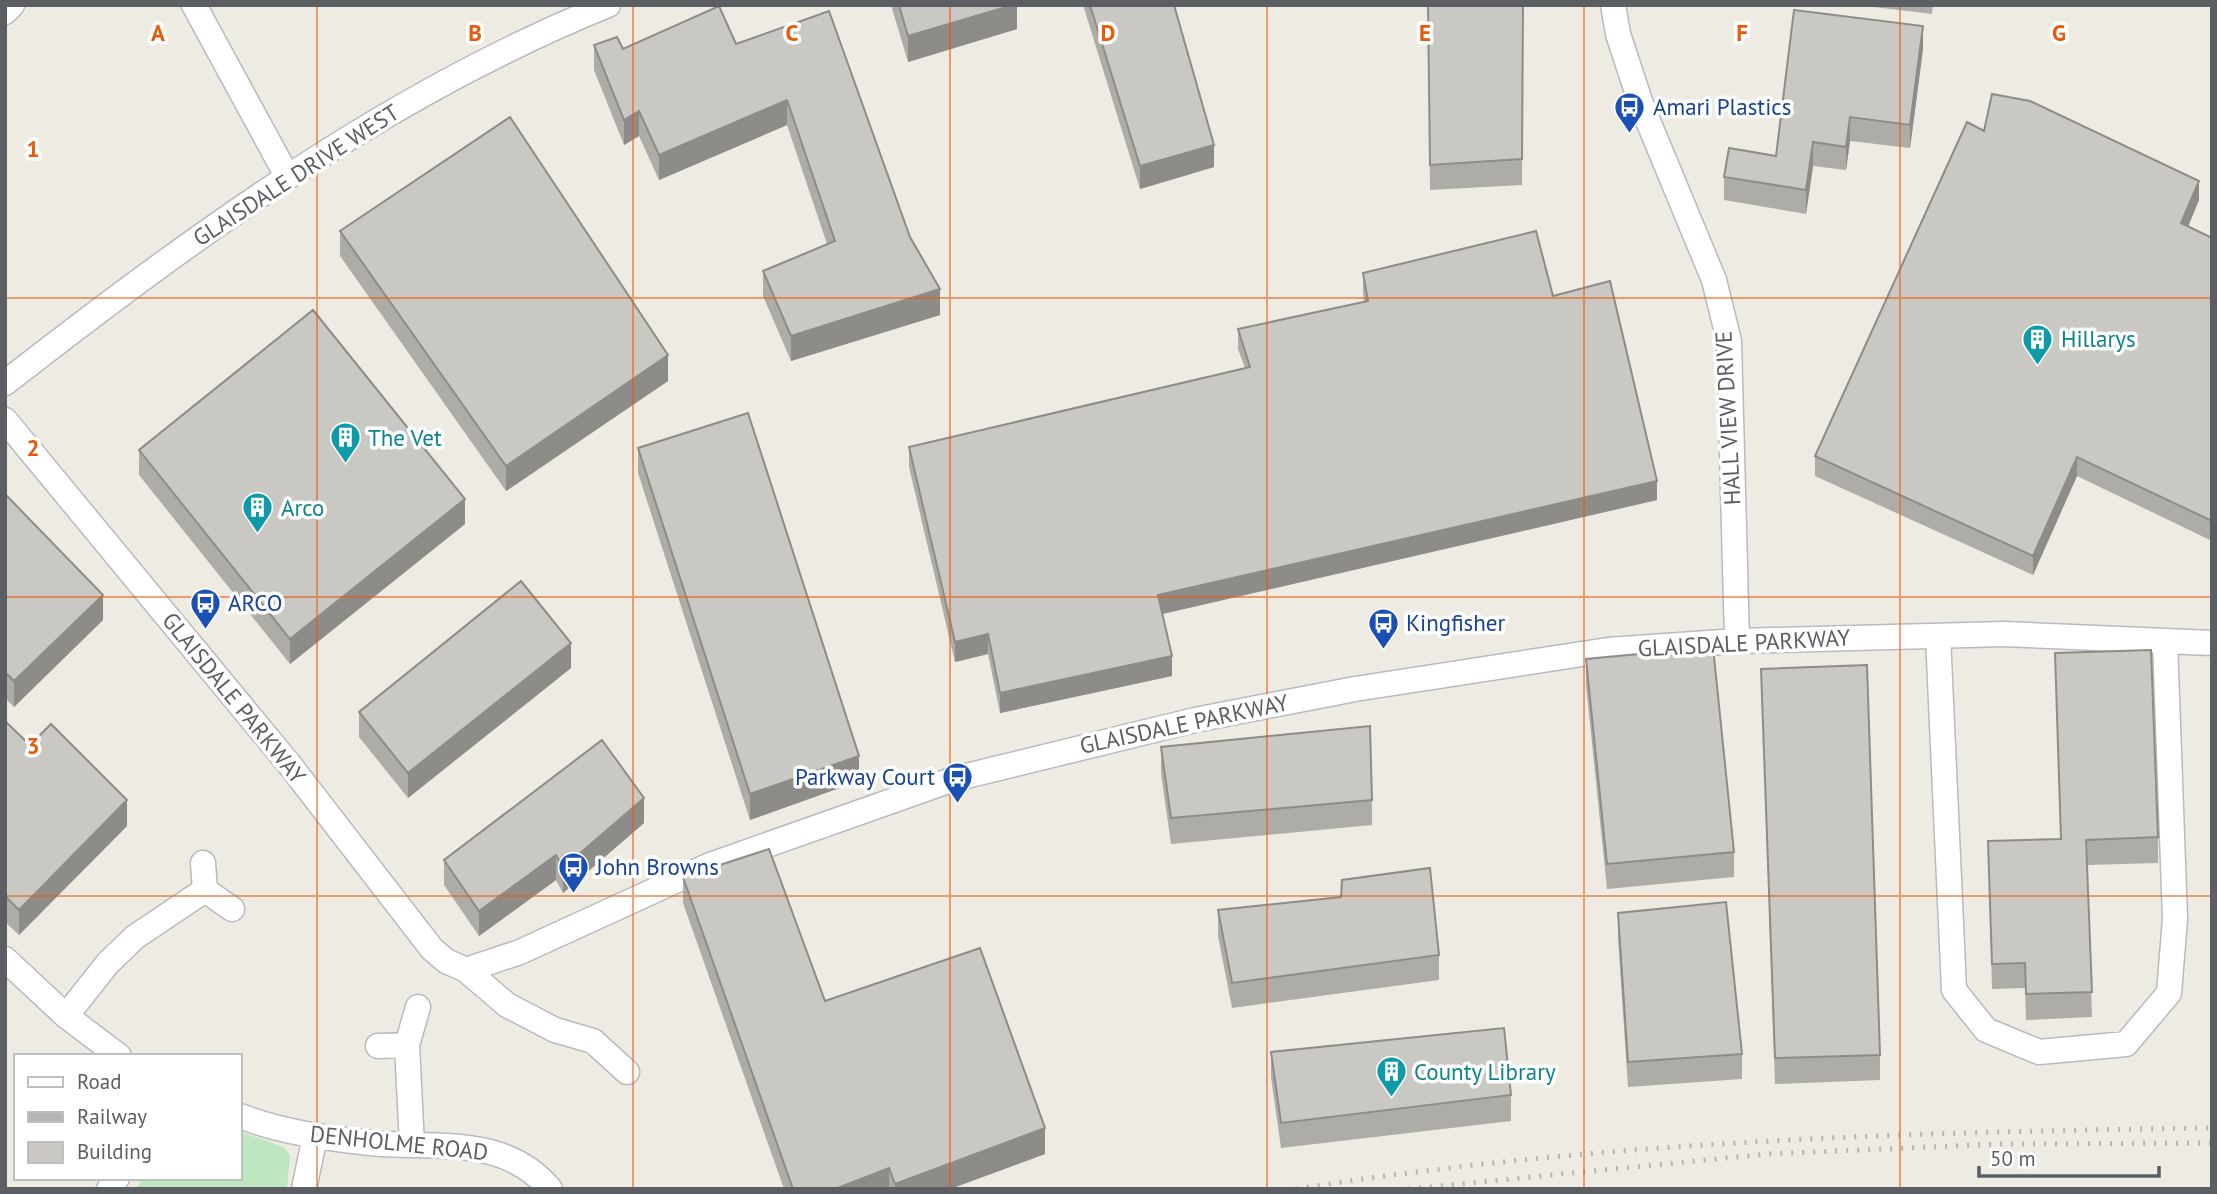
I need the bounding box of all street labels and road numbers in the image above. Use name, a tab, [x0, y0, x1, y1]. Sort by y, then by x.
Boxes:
street label: GLAISDALE DRIVE WEST	[187, 97, 404, 252]
street label: HALL VIEW DRIVE	[1708, 330, 1747, 506]
street label: GLAISDALE PARKWAY	[156, 606, 313, 789]
street label: GLAISDALE PARKWAY	[1637, 622, 1851, 663]
street label: GLAISDALE PARKWAY	[1077, 687, 1291, 760]
street label: DENHOLME ROAD	[309, 1119, 490, 1166]

